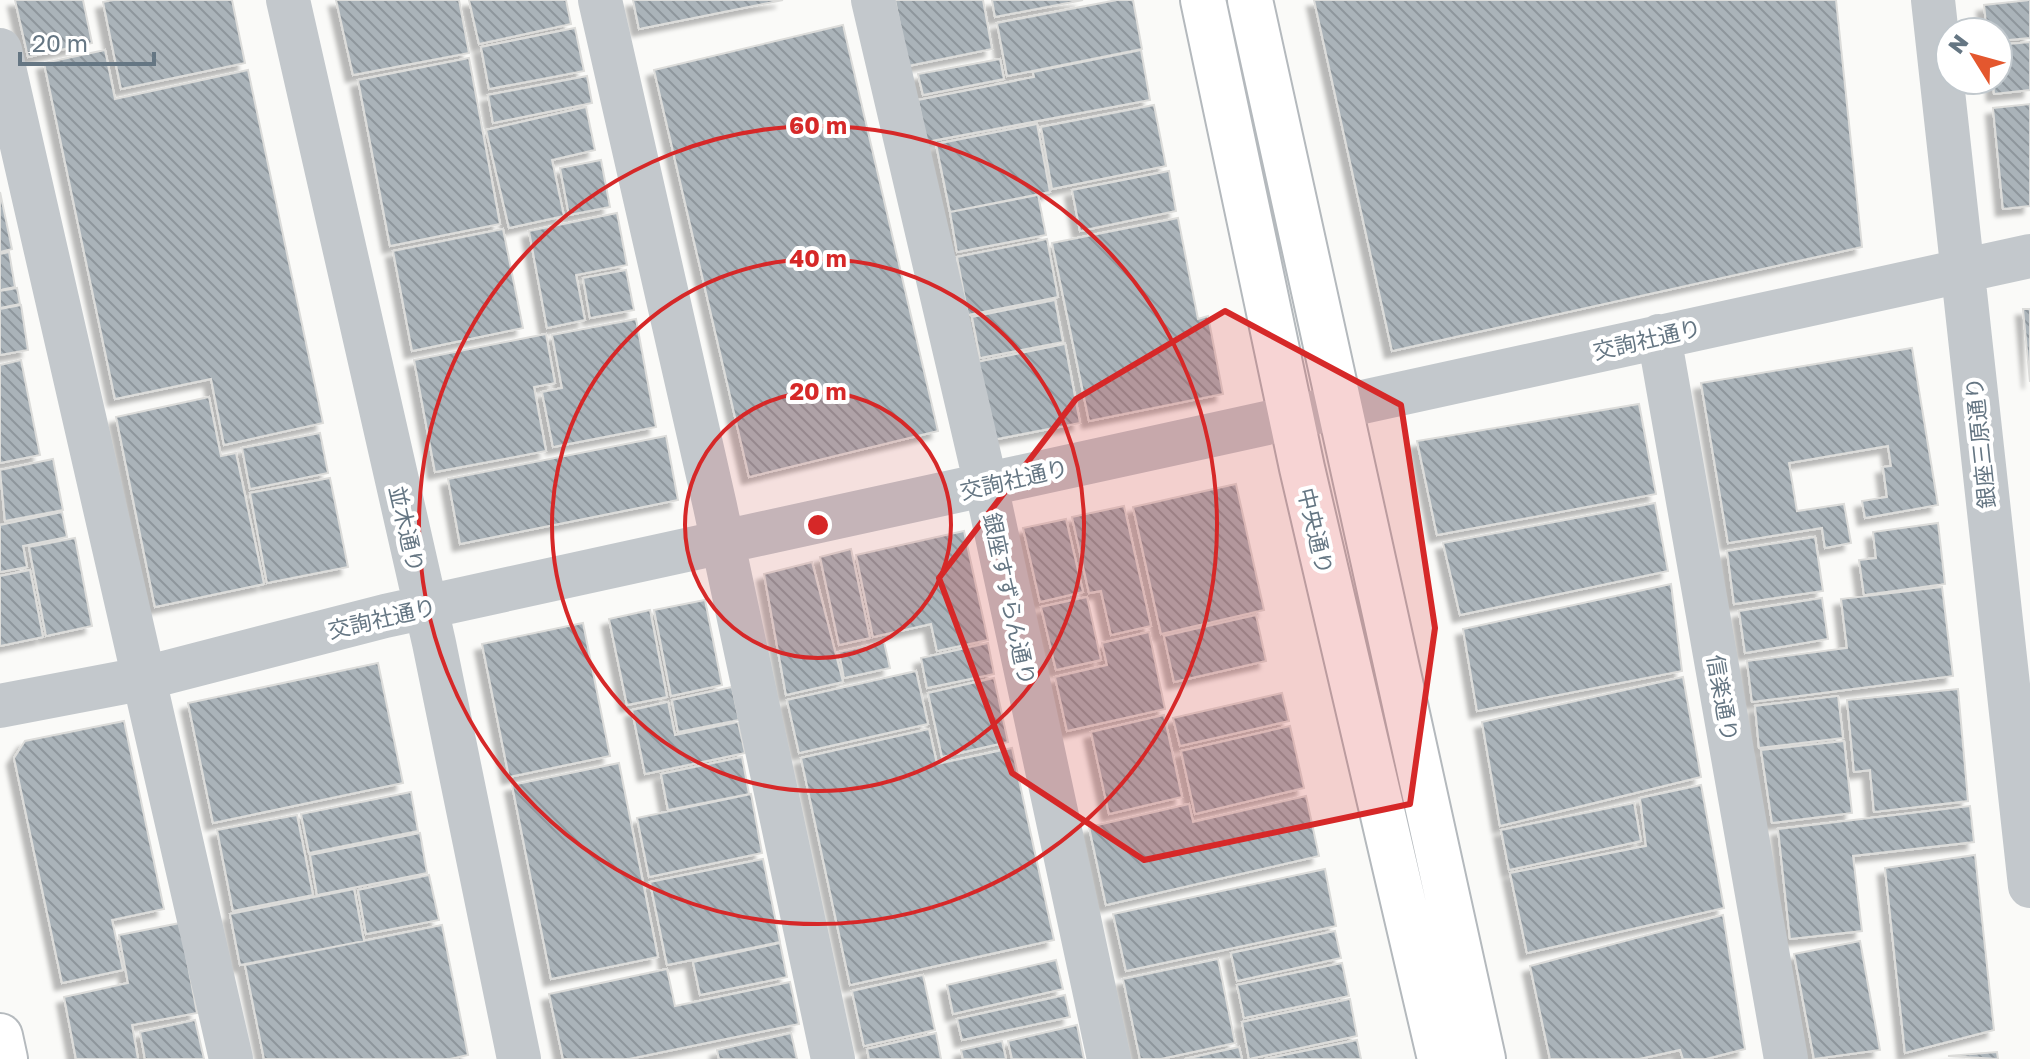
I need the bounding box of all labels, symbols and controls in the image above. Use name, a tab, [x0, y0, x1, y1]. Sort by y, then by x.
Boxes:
scale bar	[20, 16, 154, 66]
north arrow	[1934, 16, 2014, 96]
text: 20 m	[32, 28, 88, 57]
text: N	[1942, 29, 1973, 58]
text: 60 m	[789, 110, 847, 139]
text: 40 m	[789, 243, 847, 272]
street label: 交詢社通り	[1590, 313, 1704, 365]
text: 20 m	[789, 376, 847, 405]
street label: 銀座三原通り	[1960, 376, 2000, 510]
street label: 交詢社通り	[957, 453, 1071, 505]
street label: 並木通り	[384, 483, 430, 575]
street label: 中央通り	[1293, 485, 1339, 577]
street label: 銀座すずらん通り	[978, 510, 1042, 688]
centre of rings	[804, 511, 832, 539]
street label: 交詢社通り	[325, 592, 439, 644]
street label: 信楽通り	[1702, 652, 1744, 744]

